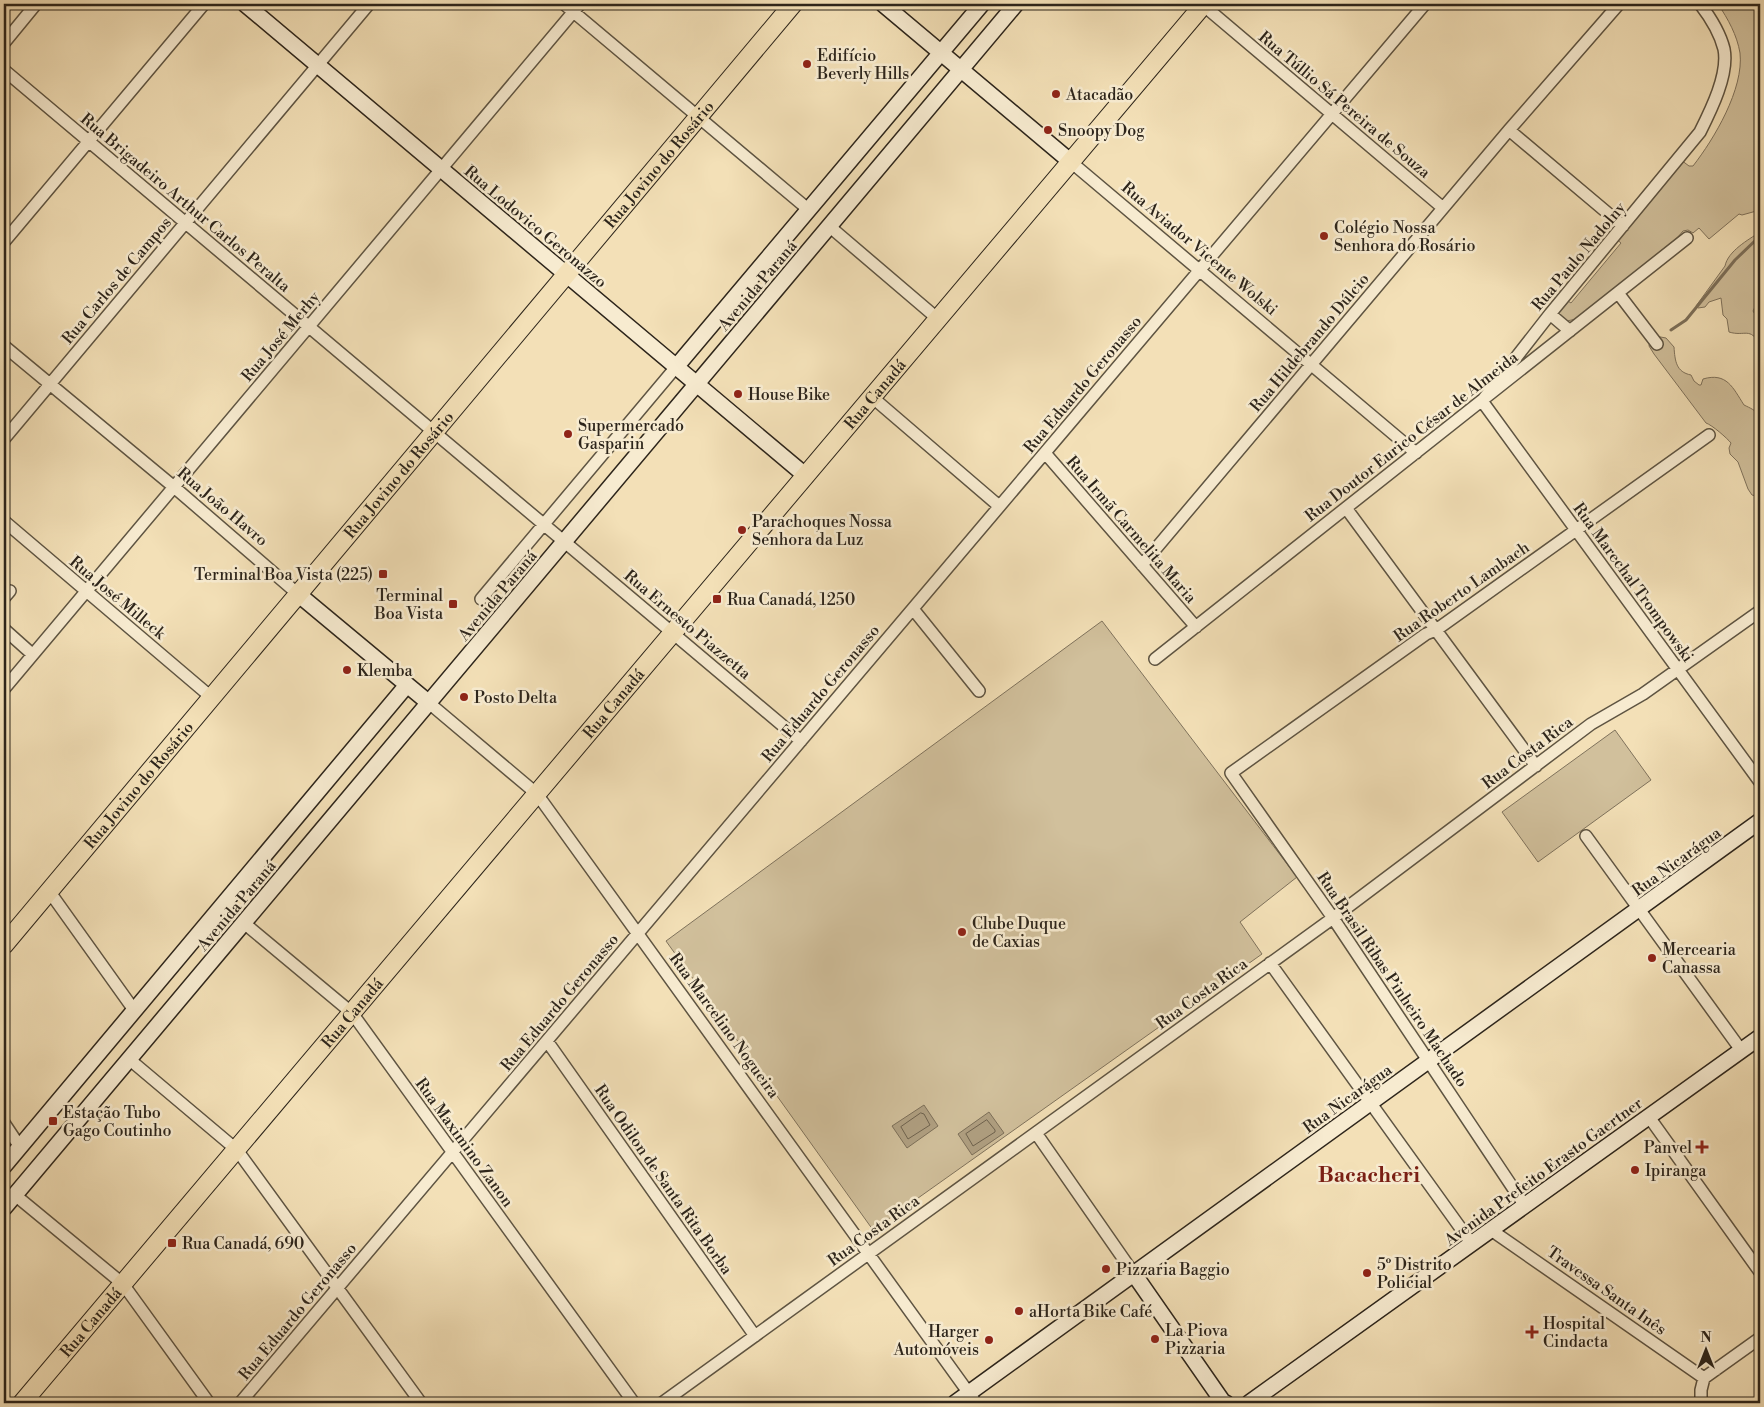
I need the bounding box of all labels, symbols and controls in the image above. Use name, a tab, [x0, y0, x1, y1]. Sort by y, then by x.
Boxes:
street label: Rua Túllio Sá Pereira de Souza	[1254, 27, 1435, 183]
place label: Edifício Beverly Hills	[816, 46, 909, 84]
marker: Edifício Beverly Hills	[801, 58, 813, 70]
place label: Atacadão	[1065, 85, 1133, 105]
marker: Atacadão	[1050, 88, 1062, 100]
street label: Rua Jovino do Rosário	[600, 97, 719, 233]
street label: Rua Brigadeiro Arthur Carlos Peralta	[76, 109, 295, 297]
place label: Snoopy Dog	[1058, 121, 1145, 141]
marker: Snoopy Dog	[1042, 124, 1054, 136]
street label: Rua Lodovico Geronazzo	[460, 161, 611, 292]
street label: Rua Aviador Vicente Wolski	[1117, 178, 1281, 320]
street label: Rua Paulo Nadolny	[1528, 198, 1630, 315]
street label: Rua Carlos de Campos	[58, 213, 176, 348]
place label: Colégio Nossa Senhora do Rosário	[1334, 218, 1475, 256]
marker: Colégio Nossa Senhora do Rosário	[1318, 230, 1330, 242]
street label: Avenida Paraná	[713, 236, 802, 336]
street label: Rua Hildebrando Dúlcio	[1246, 269, 1374, 416]
street label: Rua José Merhy	[237, 287, 325, 386]
street label: Rua Eduardo Geronasso	[1019, 312, 1146, 457]
street label: Rua Doutor Eurico César de Almeida	[1301, 347, 1523, 526]
street label: Rua Canadá	[840, 355, 911, 434]
place label: House Bike	[748, 385, 830, 405]
marker: House Bike	[732, 388, 744, 400]
street label: Rua Jovino do Rosário	[340, 407, 458, 543]
place label: Supermercado Gasparin	[578, 416, 684, 454]
marker: Supermercado Gasparin	[562, 428, 574, 440]
street label: Rua Irmã Carmelita Maria	[1062, 452, 1201, 608]
street label: Rua João Havro	[173, 463, 272, 551]
street label: Rua Marechal Trompowski	[1569, 499, 1698, 666]
place label: Parachoques Nossa Senhora da Luz	[752, 512, 893, 550]
marker: Parachoques Nossa Senhora da Luz	[736, 524, 748, 536]
street label: Rua Roberto Lambach	[1390, 537, 1534, 646]
street label: Avenida Paraná	[453, 546, 542, 646]
street label: Rua José Milleck	[65, 552, 171, 645]
place label: Terminal Boa Vista (225)	[194, 565, 373, 585]
street label: Rua Ernesto Piazzetta	[620, 566, 756, 684]
marker: Terminal Boa Vista (225)	[377, 568, 389, 580]
place label: Terminal Boa Vista	[373, 586, 444, 624]
place label: Rua Canadá, 1250	[727, 590, 855, 610]
marker: Rua Canadá, 1250	[711, 593, 723, 605]
marker: Terminal Boa Vista	[447, 598, 459, 610]
street label: Rua Eduardo Geronasso	[757, 621, 884, 766]
place label: Klemba	[357, 661, 414, 681]
marker: Klemba	[341, 664, 353, 676]
street label: Rua Canadá	[579, 664, 650, 743]
place label: Posto Delta	[474, 688, 558, 708]
marker: Posto Delta	[458, 691, 470, 703]
street label: Rua Costa Rica	[1478, 712, 1578, 793]
street label: Rua Jovino do Rosário	[80, 718, 198, 853]
street label: Rua Nicarágua	[1628, 822, 1726, 901]
street label: Avenida Paraná	[192, 856, 281, 956]
street label: Rua Brasil Ribas Pinheiro Machado	[1312, 868, 1472, 1091]
place label: Clube Duque de Caxias	[972, 914, 1066, 952]
marker: Clube Duque de Caxias	[956, 926, 968, 938]
street label: Rua Eduardo Geronasso	[496, 930, 623, 1075]
place label: Mercearia Canassa	[1662, 940, 1737, 978]
street label: Rua Marcelino Nogueira	[665, 949, 784, 1103]
marker: Mercearia Canassa	[1646, 952, 1658, 964]
street label: Rua Costa Rica	[1152, 953, 1252, 1034]
street label: Rua Canadá	[317, 973, 388, 1052]
street label: Rua Nicarágua	[1299, 1059, 1397, 1138]
street label: Rua Maximino Zanon	[411, 1074, 518, 1211]
street label: Rua Odilon de Santa Rita Borba	[590, 1081, 737, 1279]
street label: Avenida Prefeito Erasto Gaertner	[1440, 1093, 1647, 1251]
place label: Estação Tubo Gago Coutinho	[63, 1103, 172, 1141]
marker: Estação Tubo Gago Coutinho	[47, 1115, 59, 1127]
place label: Panvel	[1644, 1138, 1692, 1158]
marker: Panvel	[1696, 1141, 1708, 1153]
place label: Ipiranga	[1645, 1161, 1707, 1181]
district label: Bacacheri	[1318, 1163, 1420, 1189]
marker: Ipiranga	[1629, 1164, 1641, 1176]
street label: Rua Costa Rica	[824, 1190, 924, 1271]
place label: Rua Canadá, 690	[182, 1234, 304, 1254]
marker: Rua Canadá, 690	[166, 1237, 178, 1249]
street label: Rua Eduardo Geronasso	[234, 1239, 361, 1384]
street label: Travessa Santa Inês	[1543, 1242, 1670, 1340]
place label: 5º Distrito Policial	[1377, 1255, 1452, 1293]
place label: Pizzaria Baggio	[1116, 1260, 1230, 1280]
marker: Pizzaria Baggio	[1100, 1263, 1112, 1275]
marker: 5º Distrito Policial	[1361, 1267, 1373, 1279]
street label: Rua Canadá	[56, 1283, 127, 1362]
place label: aHorta Bike Café	[1029, 1302, 1152, 1322]
marker: aHorta Bike Café	[1013, 1305, 1025, 1317]
place label: Hospital Cindacta	[1543, 1314, 1609, 1352]
place label: La Piova Pizzaria	[1165, 1321, 1229, 1359]
place label: Harger Automóveis	[893, 1322, 979, 1360]
north arrow	[1682, 1324, 1732, 1374]
marker: Hospital Cindacta	[1525, 1325, 1539, 1339]
text: N	[1700, 1329, 1712, 1347]
marker: La Piova Pizzaria	[1149, 1333, 1161, 1345]
marker: Harger Automóveis	[983, 1334, 995, 1346]

